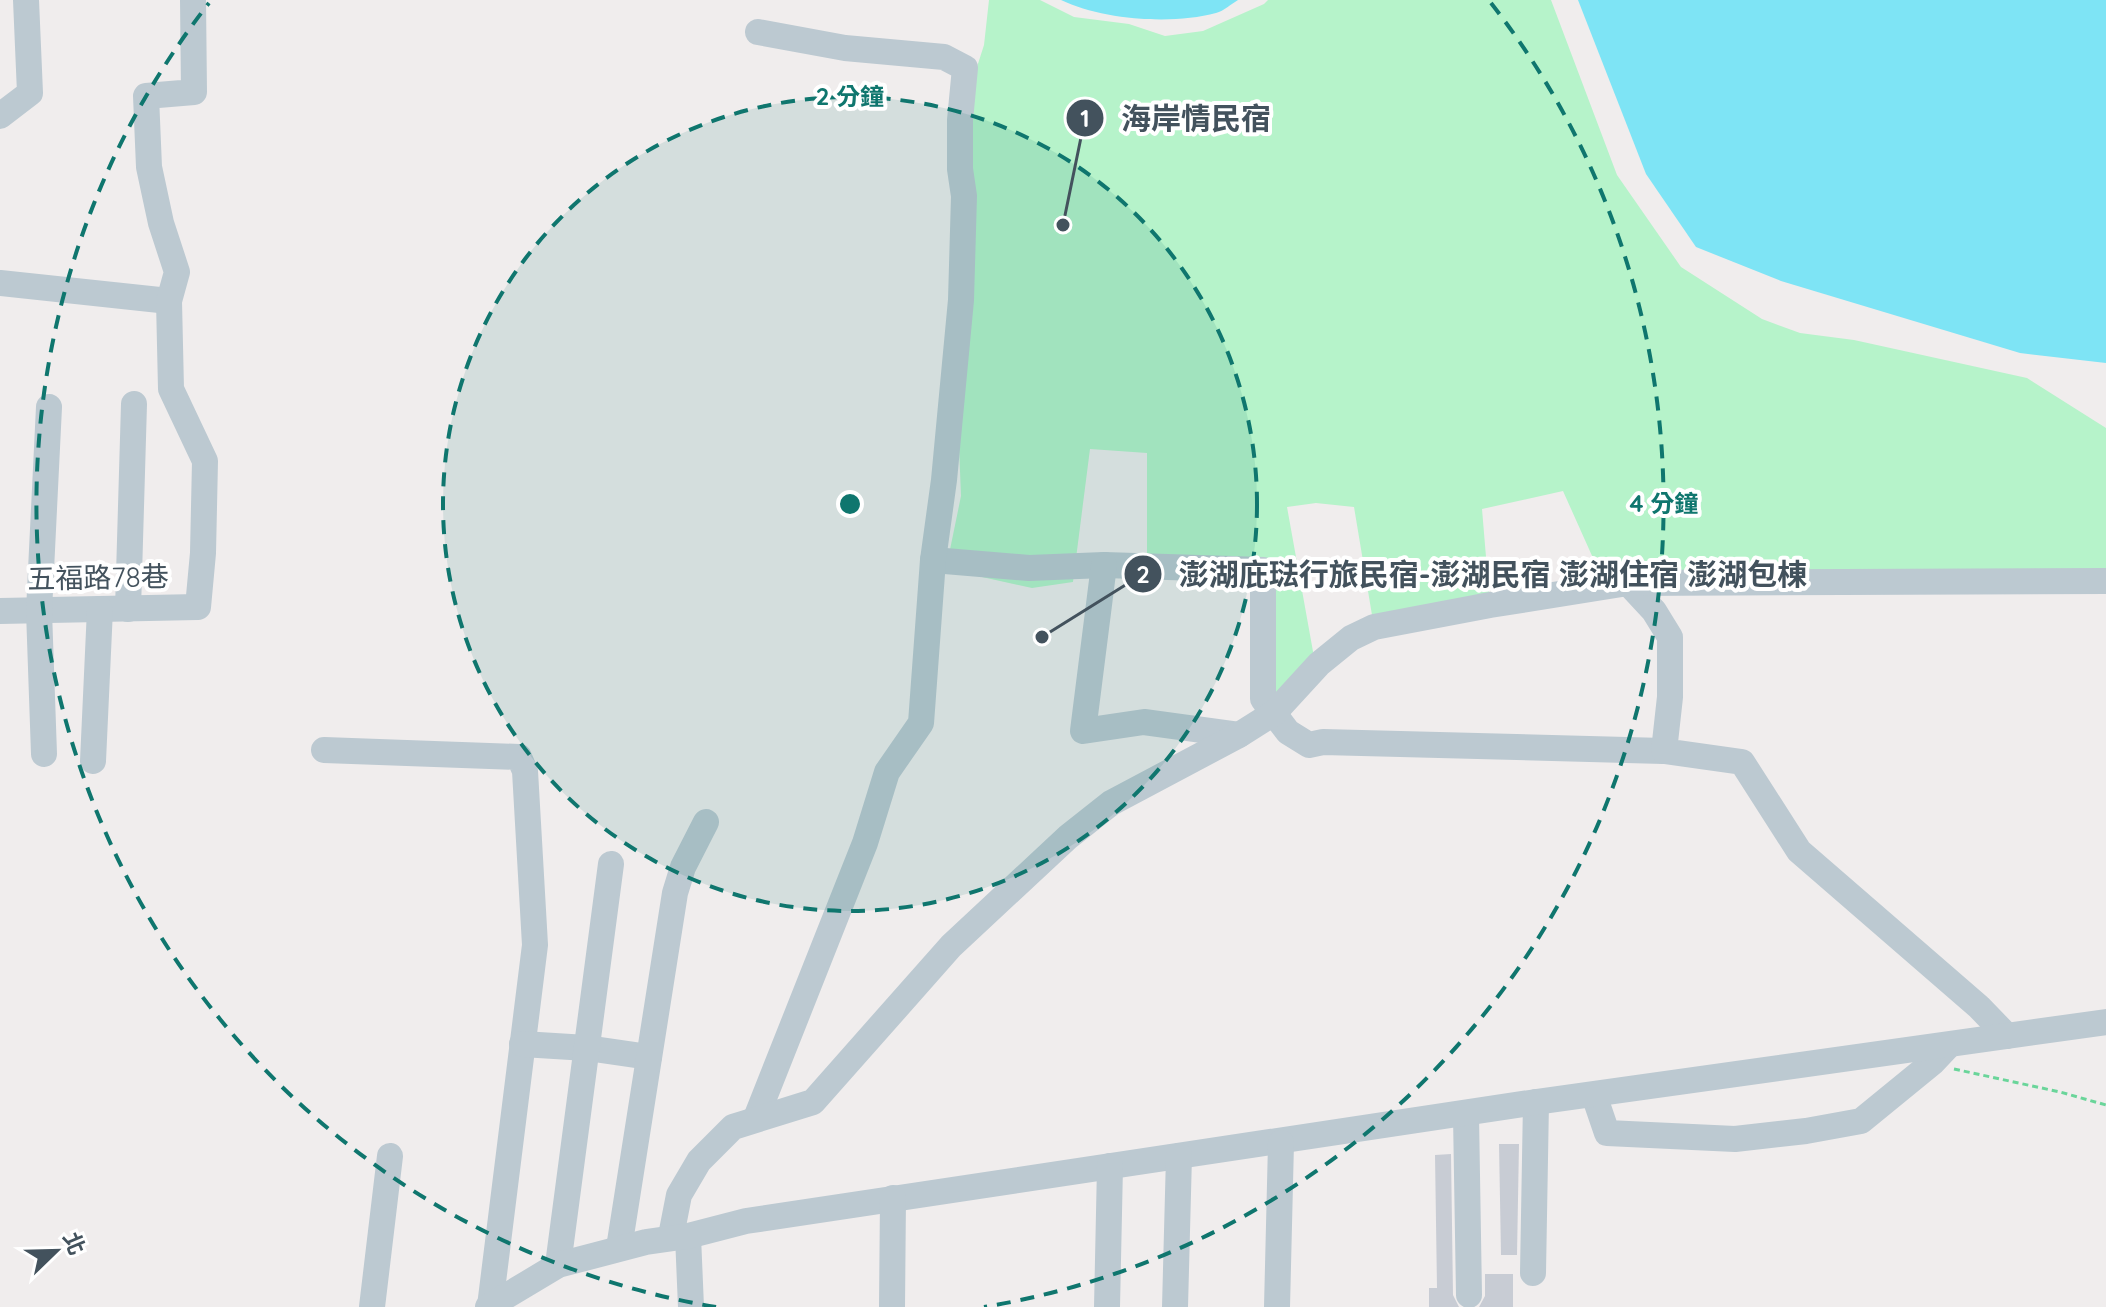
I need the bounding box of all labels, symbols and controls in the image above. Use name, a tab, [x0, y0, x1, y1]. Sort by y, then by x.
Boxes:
text: 2 分鐘	[816, 81, 884, 111]
callout: 海岸情民宿	[1065, 91, 1287, 145]
text: 海岸情民宿	[1121, 99, 1271, 137]
text: 1	[1080, 103, 1090, 133]
text: 4 分鐘	[1630, 488, 1698, 518]
centre of rings	[836, 490, 864, 518]
callout: 澎湖庇琺行旅民宿-澎湖民宿 澎湖住宿 澎湖包棟	[1123, 547, 1824, 601]
text: 澎湖庇琺行旅民宿-澎湖民宿 澎湖住宿 澎湖包棟	[1179, 555, 1807, 593]
street label: 五福路78巷	[27, 558, 169, 596]
text: 2	[1136, 559, 1150, 589]
north arrow	[16, 1211, 96, 1291]
text: 北	[57, 1228, 92, 1259]

